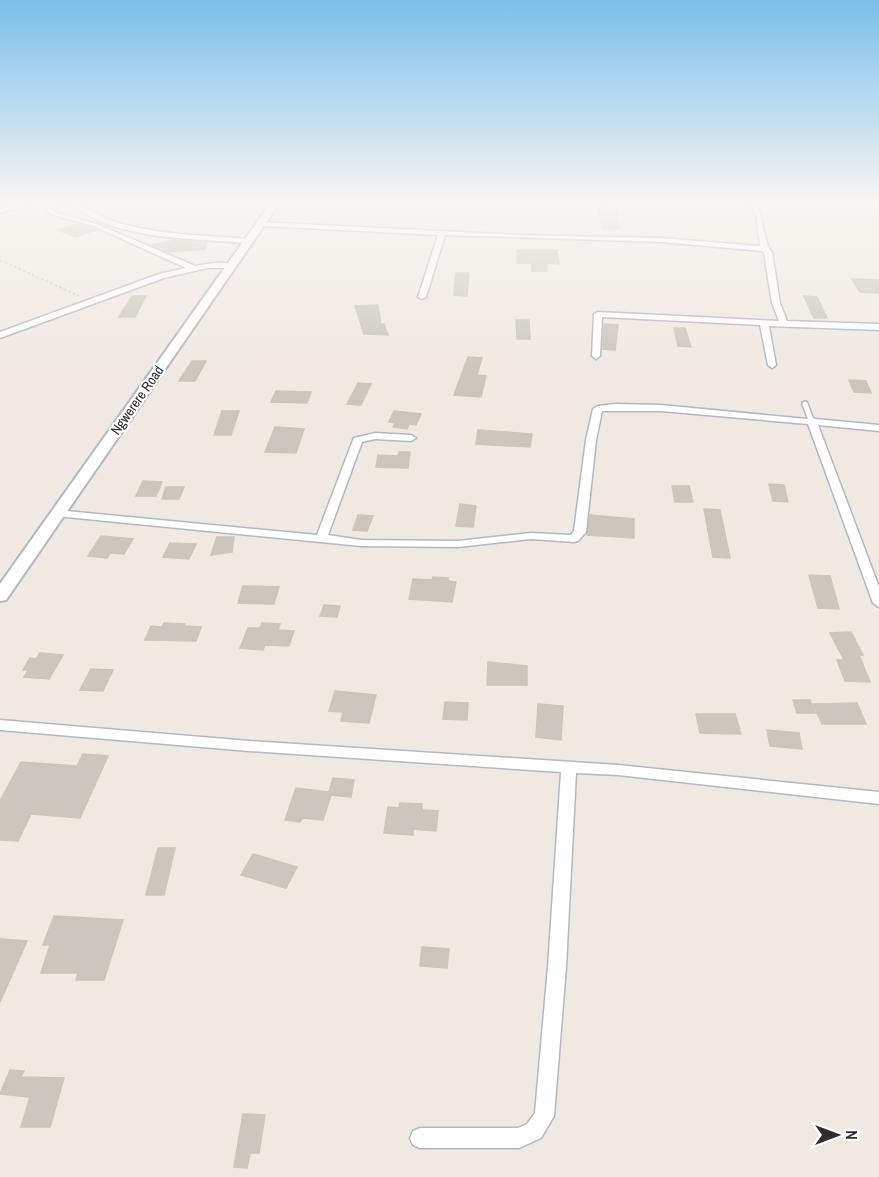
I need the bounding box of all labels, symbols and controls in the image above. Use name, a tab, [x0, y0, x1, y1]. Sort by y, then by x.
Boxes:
street label: Ngwerere Road	[107, 362, 167, 438]
north arrow	[807, 1105, 867, 1165]
text: N	[841, 1130, 863, 1140]

